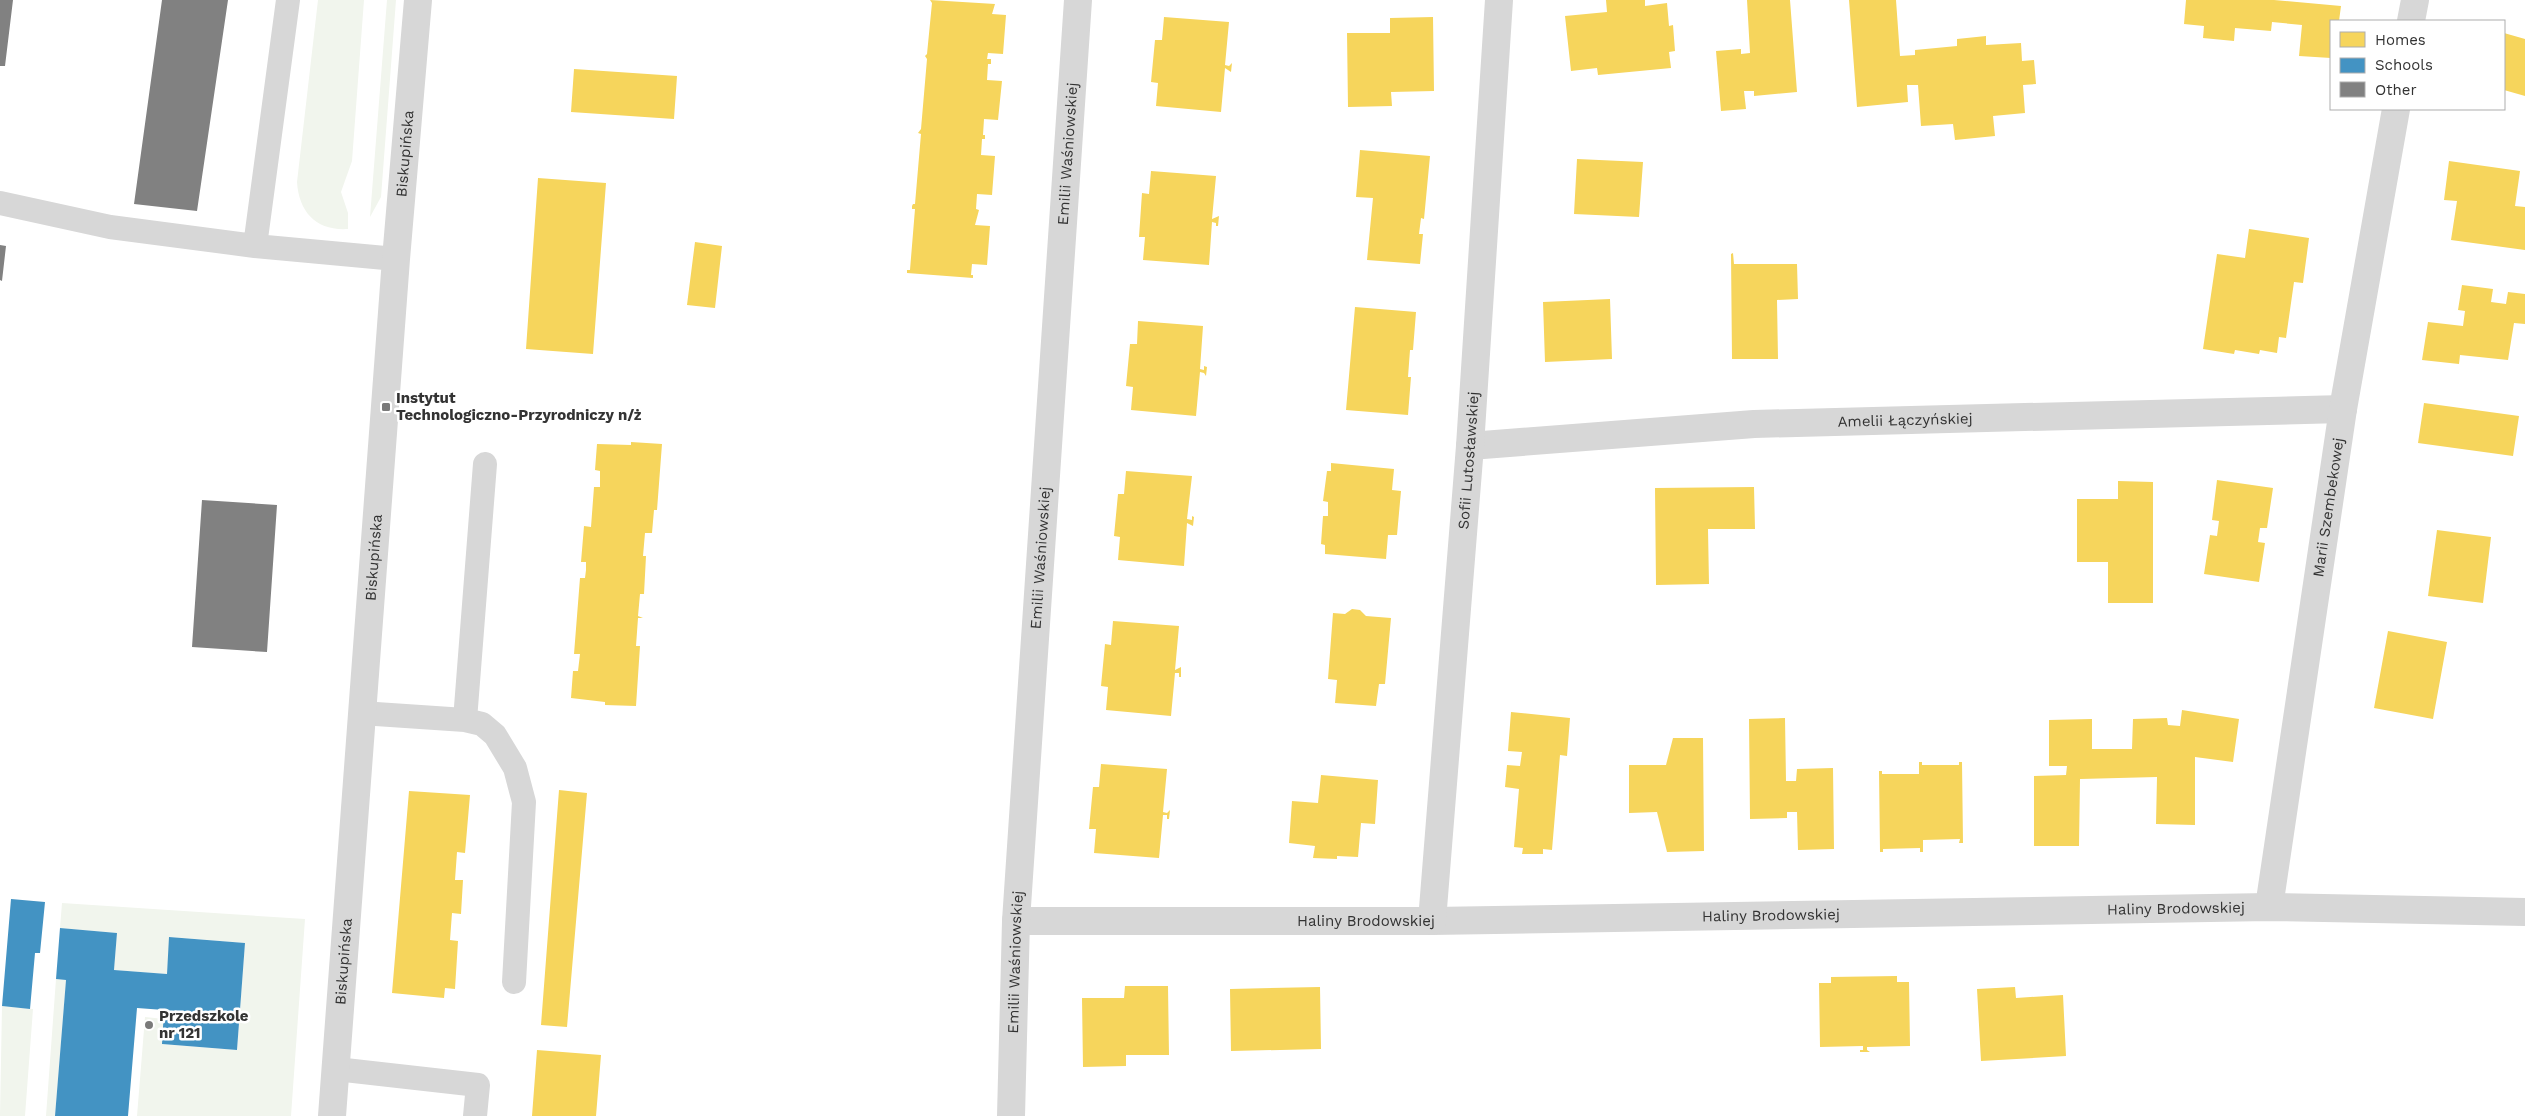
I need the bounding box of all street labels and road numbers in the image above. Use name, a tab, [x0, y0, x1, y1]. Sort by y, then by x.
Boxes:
street label: Emilii Waśniowskiej	[1054, 82, 1081, 226]
street label: Biskupińska	[392, 109, 418, 198]
street label: Sofii Lutosławskiej	[1454, 391, 1483, 530]
street label: Amelii Łączyńskiej	[1837, 409, 1973, 431]
street label: Marii Szembekowej	[2309, 436, 2348, 578]
street label: Emilii Waśniowskiej	[1027, 486, 1054, 630]
street label: Biskupińska	[361, 513, 386, 602]
street label: Emilii Waśniowskiej	[1004, 890, 1027, 1034]
street label: Haliny Brodowskiej	[2107, 898, 2245, 919]
street label: Haliny Brodowskiej	[1702, 905, 1840, 925]
street label: Haliny Brodowskiej	[1297, 912, 1435, 930]
street label: Biskupińska	[331, 917, 356, 1005]

